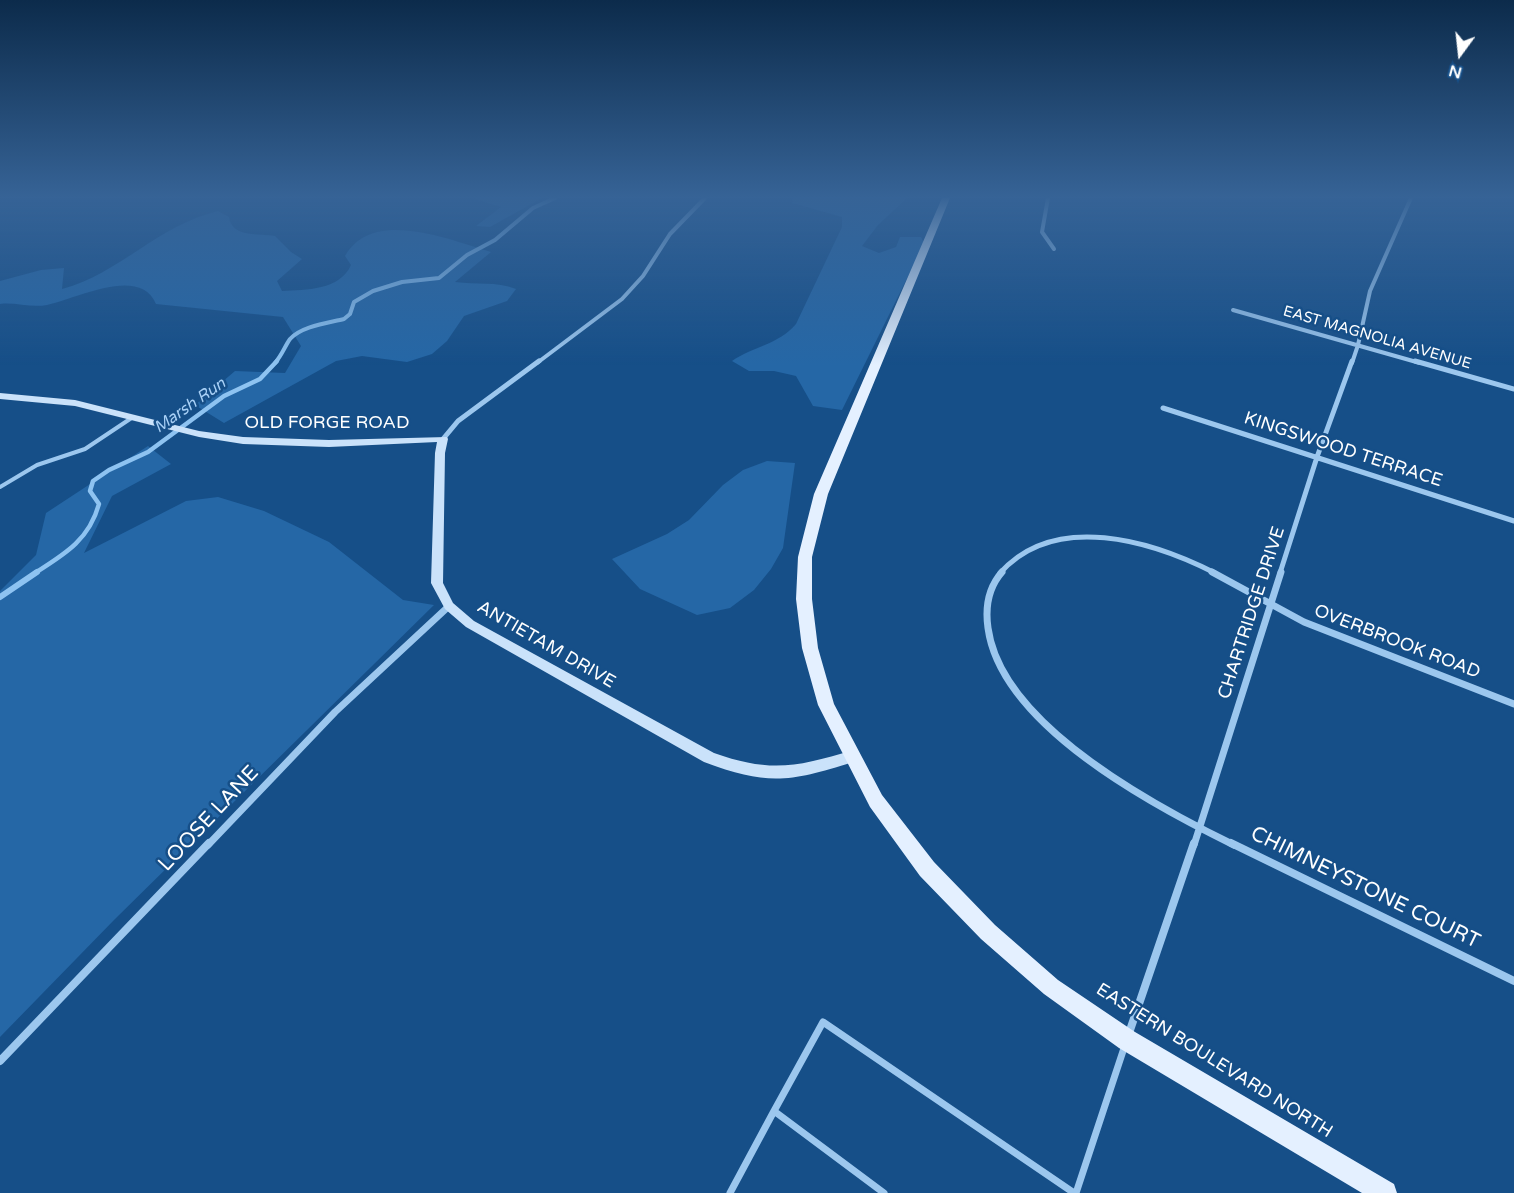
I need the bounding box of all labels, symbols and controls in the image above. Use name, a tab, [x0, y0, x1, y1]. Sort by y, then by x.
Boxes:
north arrow	[1430, 24, 1490, 84]
text: N	[1447, 60, 1464, 83]
street label: EAST MAGNOLIA AVENUE	[1281, 302, 1473, 374]
water label: Marsh Run	[150, 374, 230, 438]
street label: KINGSWOOD TERRACE	[1241, 408, 1445, 492]
street label: OLD FORGE ROAD	[244, 412, 410, 434]
street label: CHARTRIDGE DRIVE	[1214, 524, 1290, 702]
street label: ANTIETAM DRIVE	[473, 597, 619, 693]
street label: OVERBROOK ROAD	[1311, 600, 1483, 684]
street label: LOOSE LANE	[154, 761, 264, 877]
street label: CHIMNEYSTONE COURT	[1246, 821, 1484, 955]
street label: EASTERN BOULEVARD NORTH	[1092, 979, 1336, 1143]

